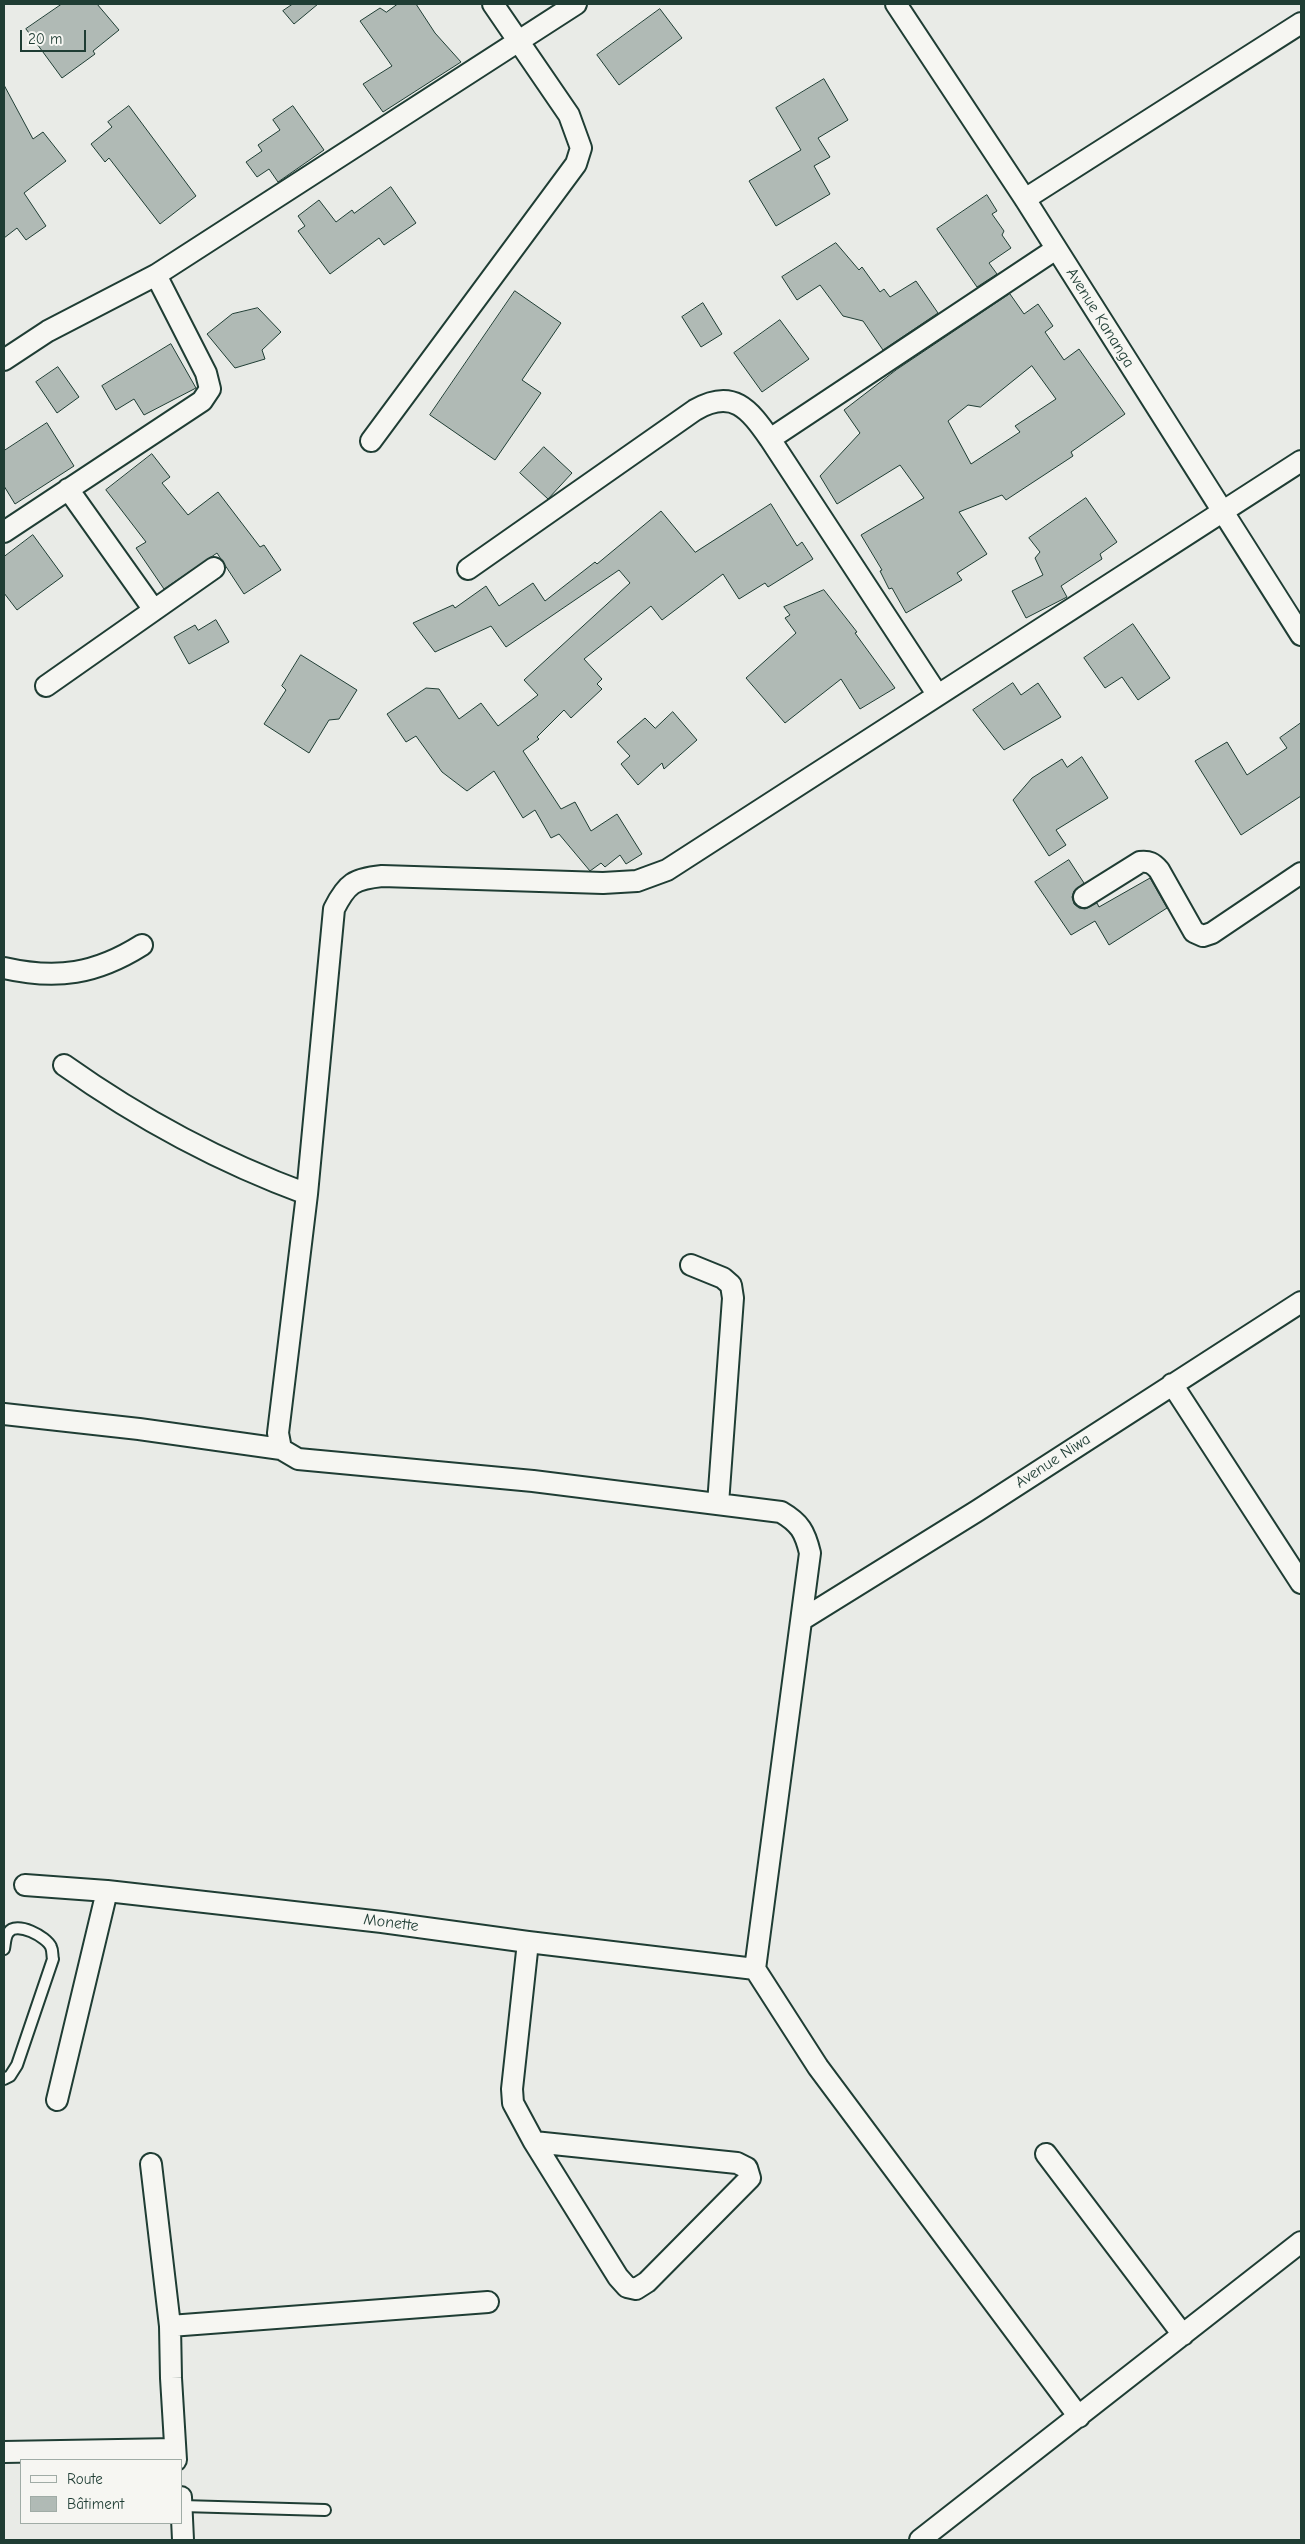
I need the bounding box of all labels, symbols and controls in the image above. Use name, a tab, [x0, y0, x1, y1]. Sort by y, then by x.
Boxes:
scale bar	[22, 20, 89, 52]
text: 20 m	[28, 30, 62, 48]
street label: Avenue Kananga	[1062, 265, 1138, 371]
street label: Avenue Niwa	[1012, 1430, 1094, 1492]
street label: Monette	[362, 1910, 420, 1936]
legend	[20, 2459, 182, 2524]
text: Route	[67, 2470, 103, 2488]
text: Bâtiment	[67, 2495, 124, 2513]

